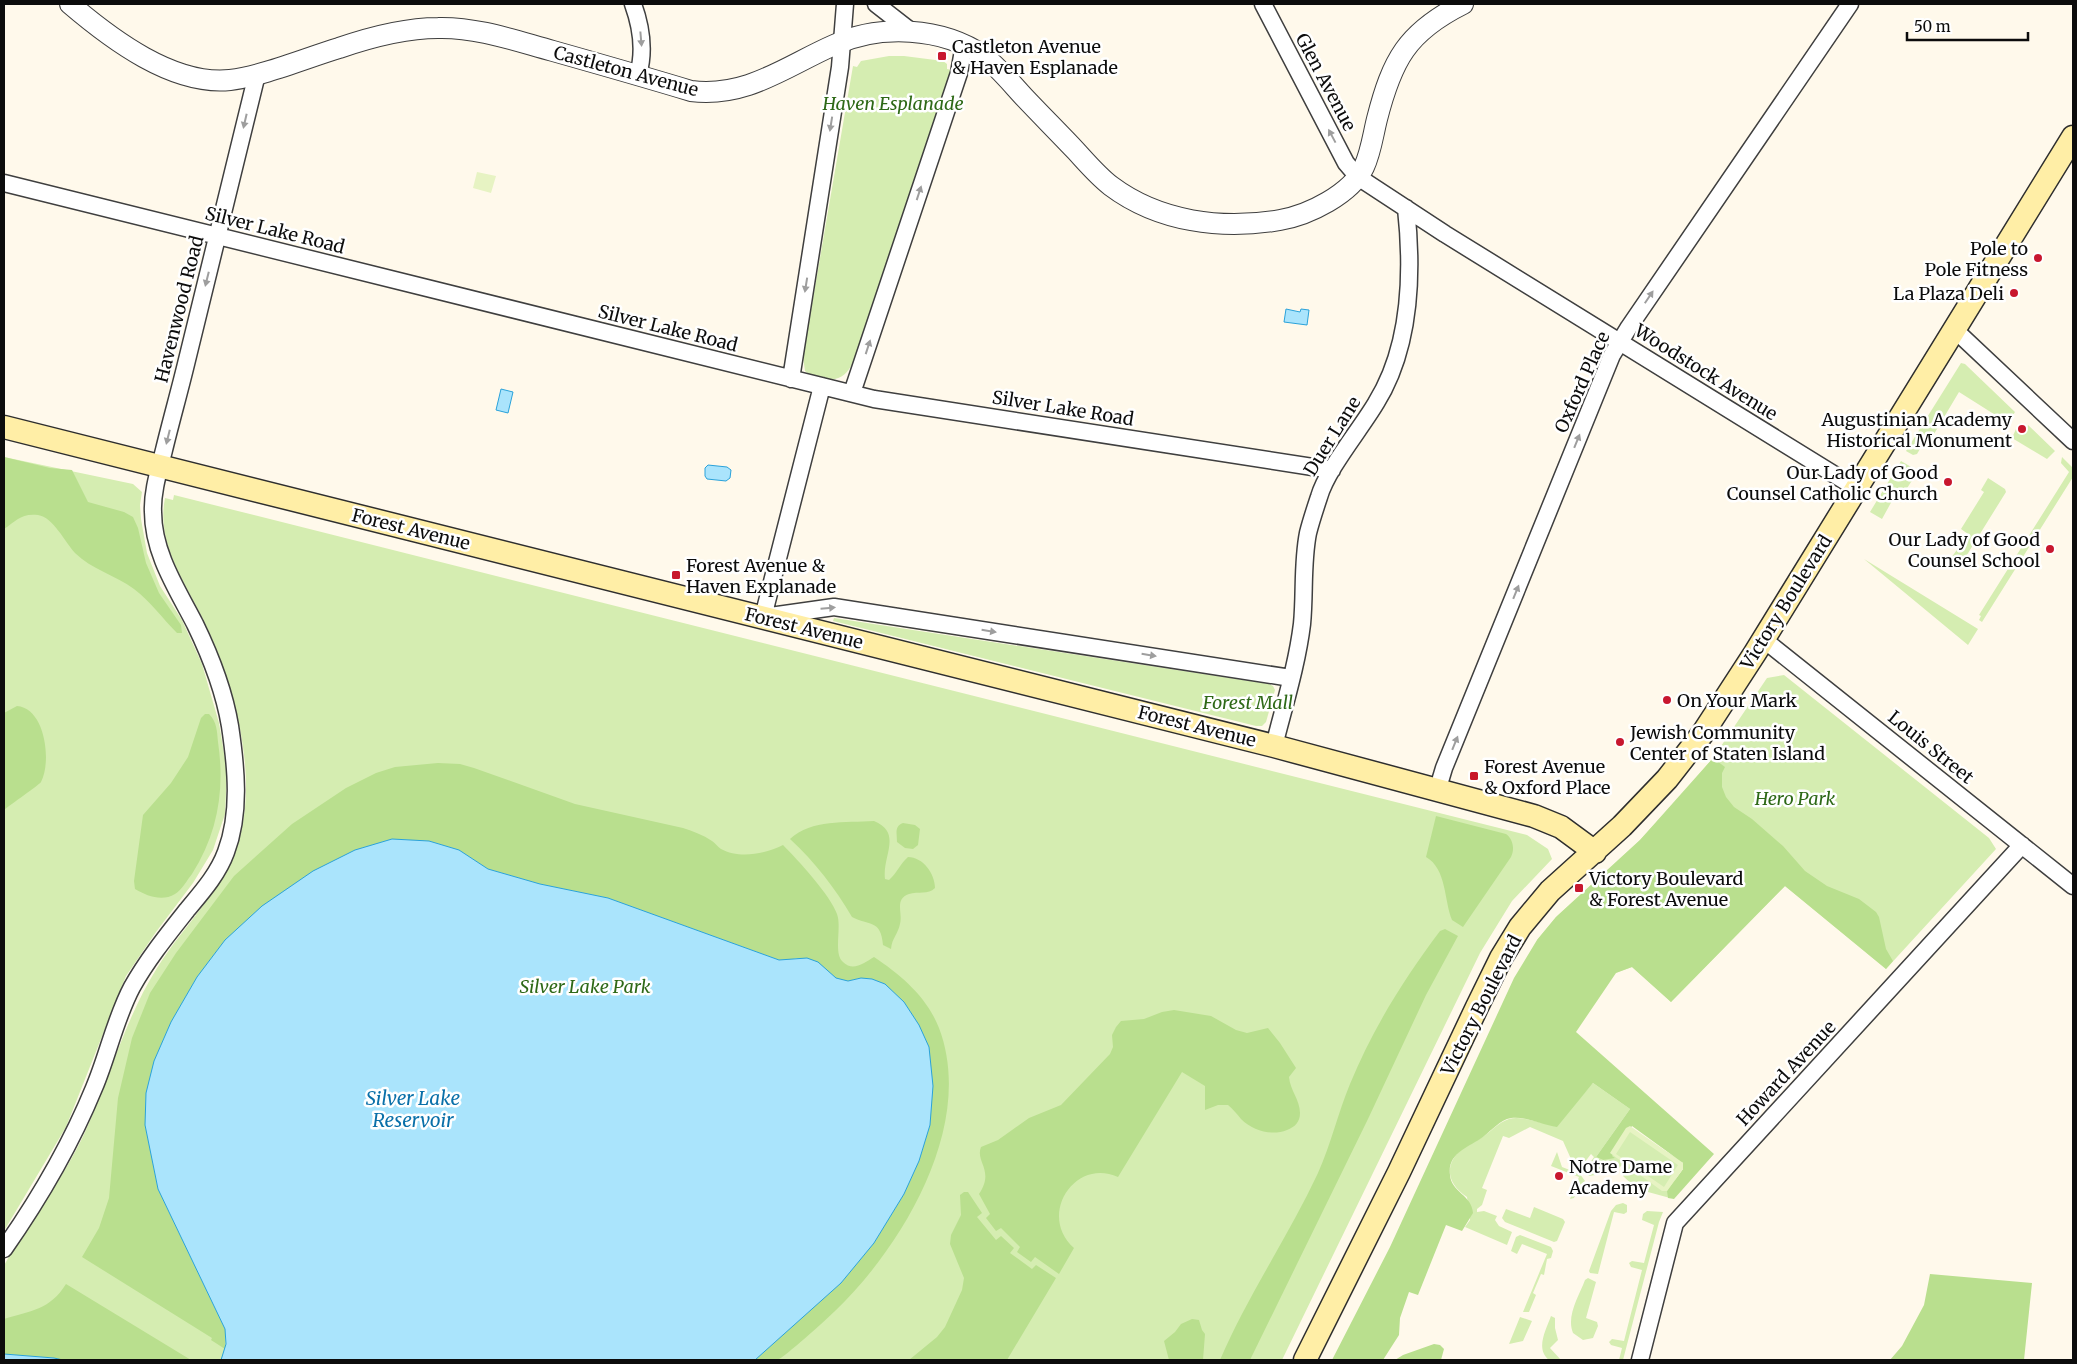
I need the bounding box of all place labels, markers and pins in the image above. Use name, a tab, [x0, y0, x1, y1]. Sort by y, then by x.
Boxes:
place label: Castleton Avenue & Haven Esplanade	[952, 35, 1118, 79]
marker: Castleton Avenue & Haven Esplanade	[936, 50, 948, 62]
place label: Pole to Pole Fitness	[1924, 237, 2028, 281]
marker: Pole to Pole Fitness	[2032, 252, 2044, 264]
place label: La Plaza Deli	[1893, 282, 2004, 305]
marker: La Plaza Deli	[2008, 287, 2020, 299]
place label: Augustinian Academy Historical Monument	[1821, 408, 2013, 452]
marker: Augustinian Academy Historical Monument	[2016, 423, 2028, 435]
place label: Our Lady of Good Counsel Catholic Church	[1727, 461, 1938, 505]
marker: Our Lady of Good Counsel Catholic Church	[1942, 476, 1954, 488]
place label: Our Lady of Good Counsel School	[1889, 528, 2040, 572]
marker: Our Lady of Good Counsel School	[2044, 543, 2056, 555]
place label: Forest Avenue & Haven Explanade	[686, 554, 836, 598]
marker: Forest Avenue & Haven Explanade	[670, 569, 682, 581]
place label: On Your Mark	[1677, 689, 1798, 712]
marker: On Your Mark	[1661, 694, 1673, 706]
place label: Jewish Community Center of Staten Island	[1629, 721, 1825, 765]
marker: Jewish Community Center of Staten Island	[1614, 736, 1626, 748]
place label: Forest Avenue & Oxford Place	[1484, 755, 1611, 799]
marker: Forest Avenue & Oxford Place	[1468, 770, 1480, 782]
place label: Victory Boulevard & Forest Avenue	[1588, 867, 1744, 911]
marker: Victory Boulevard & Forest Avenue	[1573, 882, 1585, 894]
place label: Notre Dame Academy	[1568, 1155, 1672, 1199]
marker: Notre Dame Academy	[1553, 1170, 1565, 1182]

